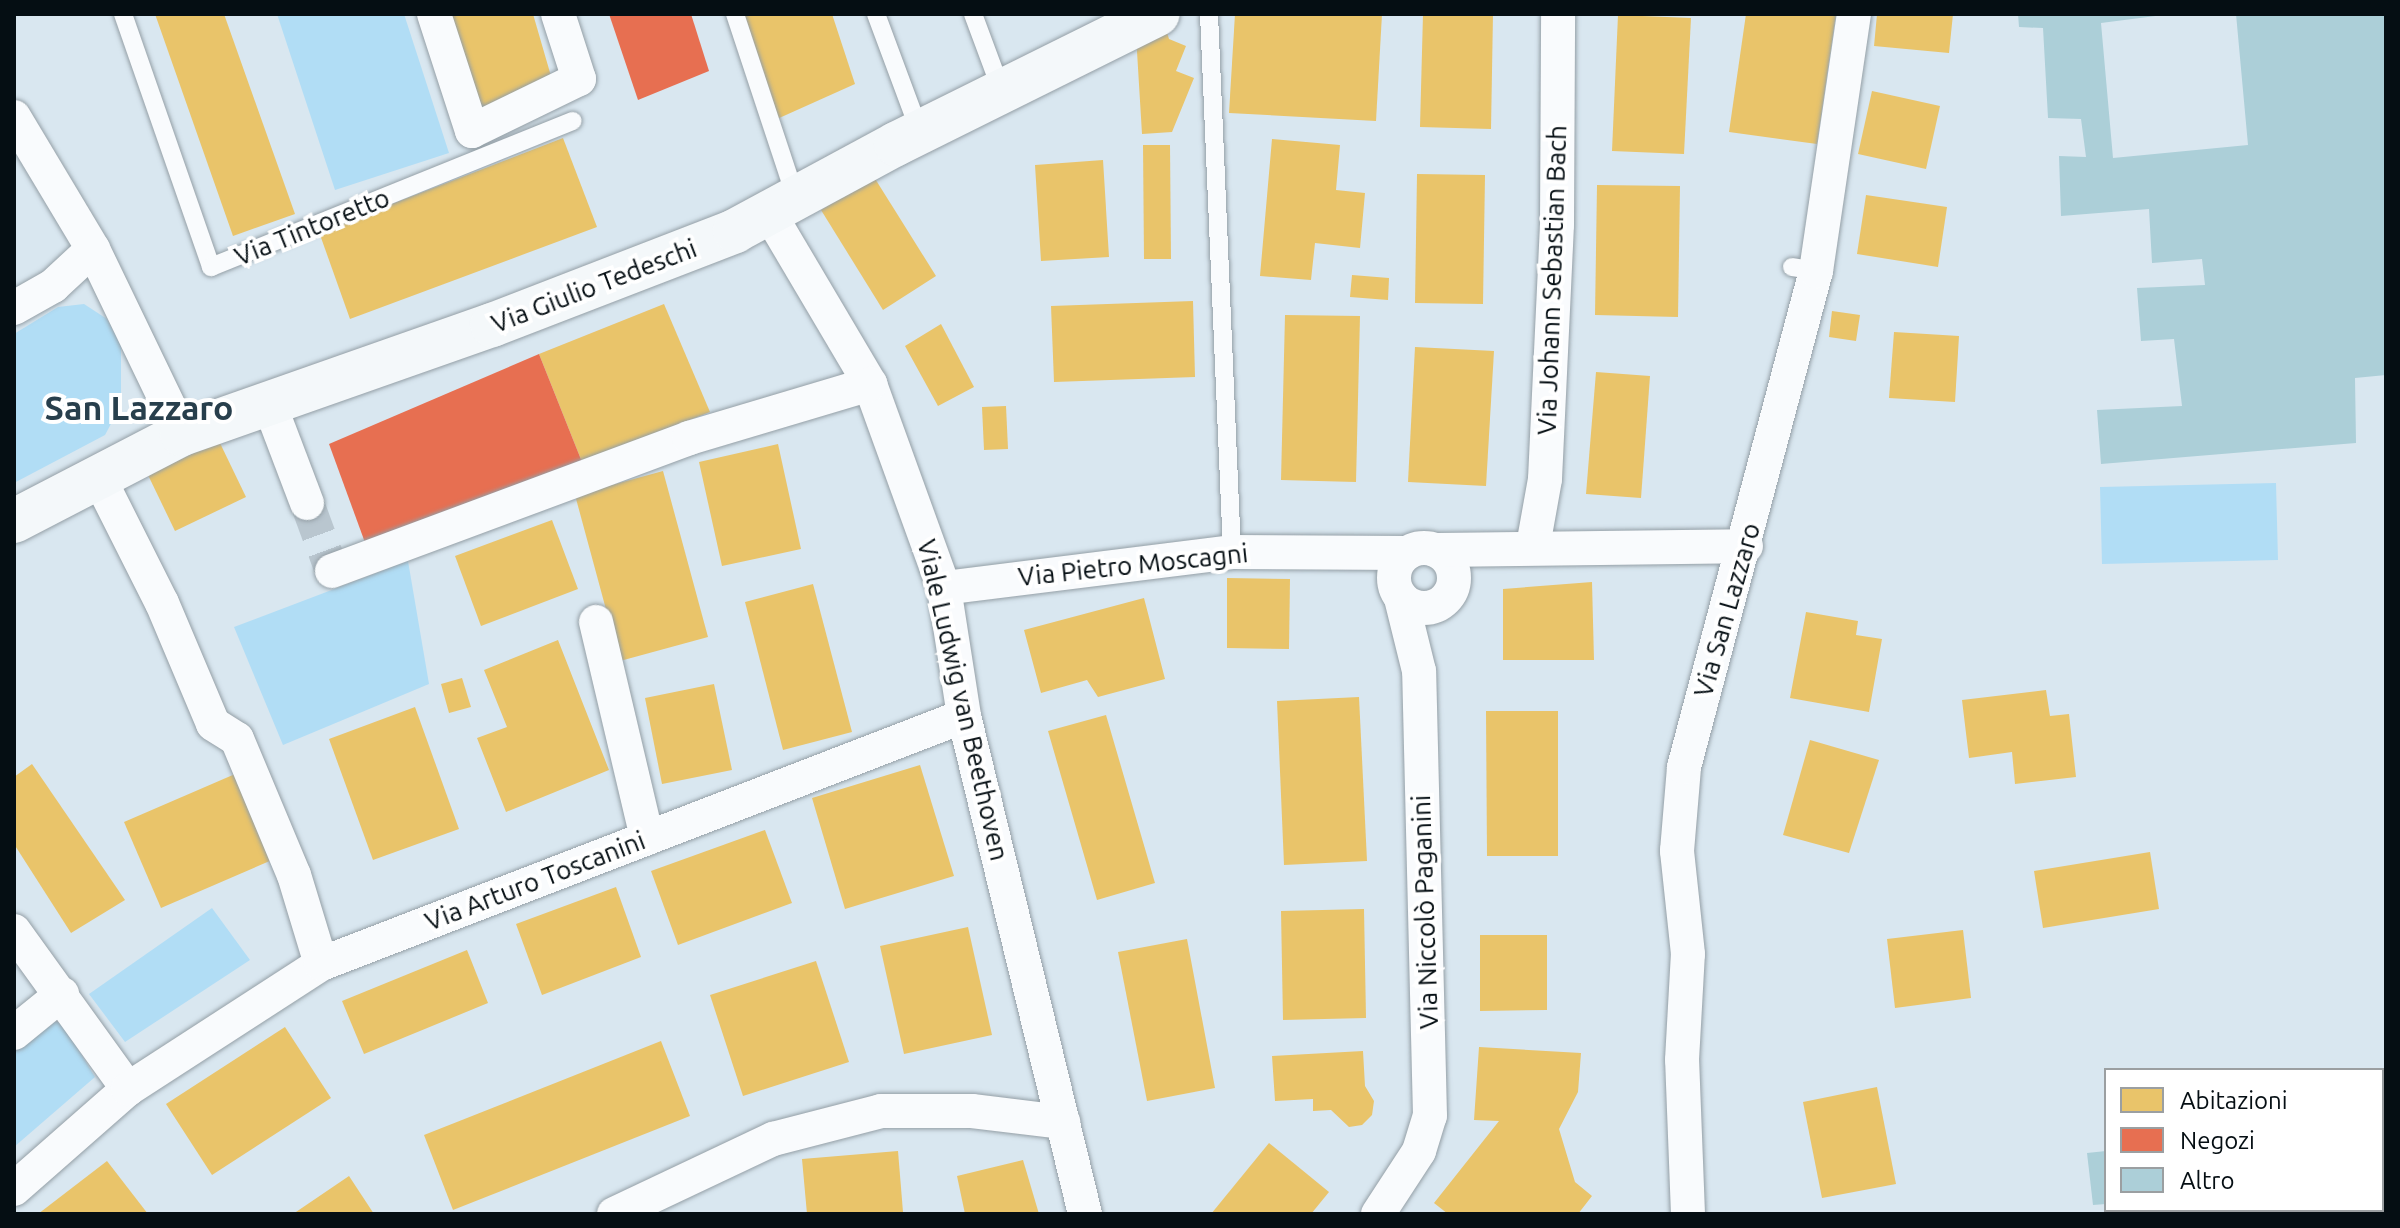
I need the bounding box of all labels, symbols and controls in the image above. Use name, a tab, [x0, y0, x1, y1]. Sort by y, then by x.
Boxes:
street label: Via Johann Sebastian Bach	[1531, 124, 1573, 436]
street label: Via Tintoretto	[230, 182, 394, 272]
street label: Via Giulio Tedeschi	[487, 232, 701, 340]
district label: San Lazzaro	[44, 388, 234, 428]
street label: Via San Lazzaro	[1687, 519, 1767, 701]
street label: Viale Ludwig van Beethoven	[911, 536, 1015, 864]
street label: Via Pietro Moscagni	[1017, 537, 1249, 593]
street label: Via Niccolò Paganini	[1405, 794, 1445, 1030]
street label: Via Arturo Toscanini	[421, 825, 649, 937]
legend	[2104, 1068, 2384, 1212]
text: Abitazioni	[2180, 1087, 2288, 1114]
text: Negozi	[2180, 1127, 2255, 1154]
text: Altro	[2180, 1167, 2234, 1194]

